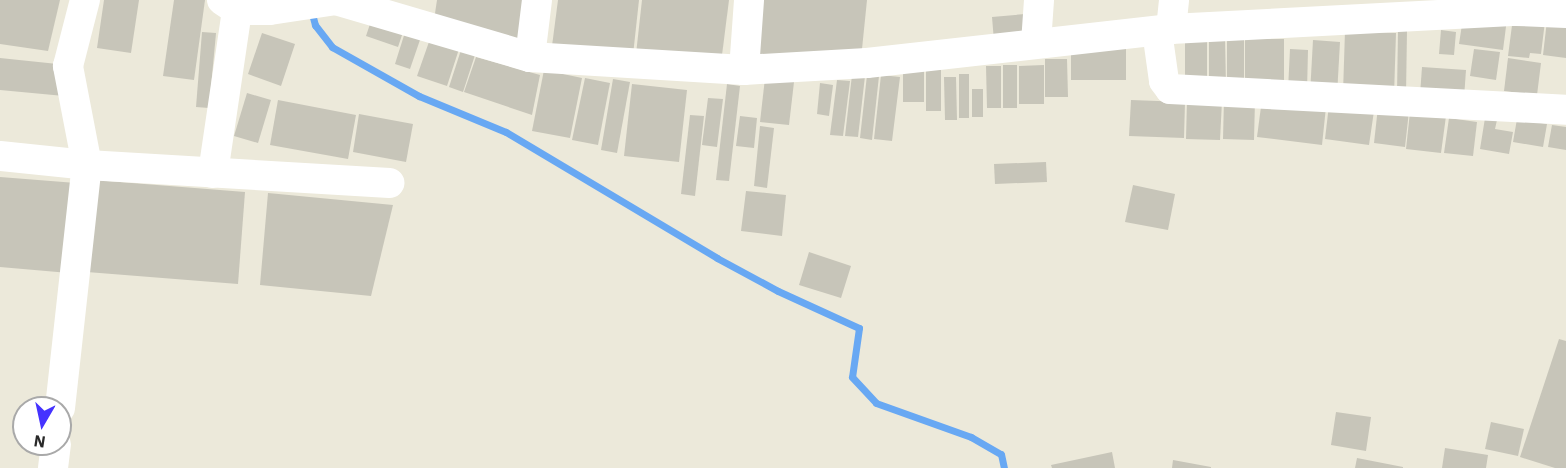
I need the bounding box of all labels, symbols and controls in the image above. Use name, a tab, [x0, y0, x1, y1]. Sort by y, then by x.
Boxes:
north arrow	[12, 396, 72, 456]
text: N	[32, 431, 47, 453]

